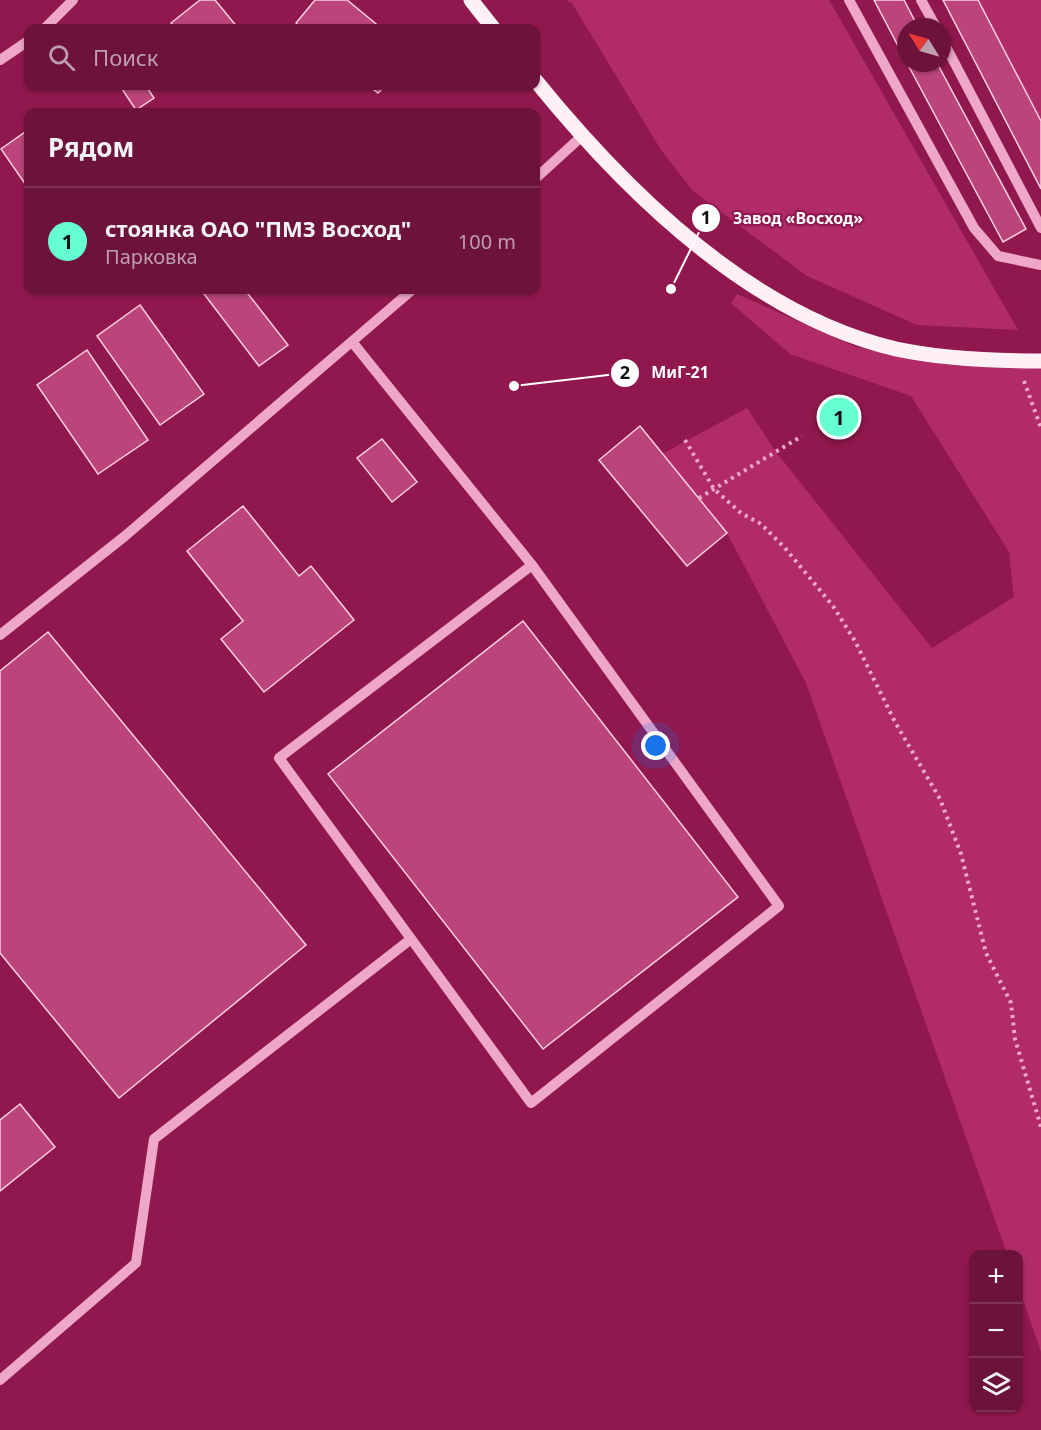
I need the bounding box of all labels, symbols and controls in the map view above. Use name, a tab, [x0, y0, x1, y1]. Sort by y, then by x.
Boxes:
north arrow	[897, 18, 951, 72]
search box	[24, 24, 540, 90]
icon: search	[45, 41, 78, 74]
text: Поиск	[93, 42, 158, 72]
text: Рядом	[48, 129, 134, 165]
callout: Завод «Восход»	[691, 201, 875, 235]
text: 1	[701, 205, 711, 229]
text: Завод «Восход»	[733, 207, 863, 229]
text: стоянка ОАО "ПМЗ Восход"	[105, 213, 411, 243]
text: 1	[62, 228, 73, 255]
text: 100 m	[458, 228, 516, 255]
text: Парковка	[105, 243, 198, 270]
callout: МиГ-21	[610, 356, 721, 390]
text: 2	[620, 360, 630, 384]
text: МиГ-21	[651, 361, 709, 383]
pin: 1	[820, 394, 858, 440]
your location	[641, 731, 670, 760]
map controls	[969, 1250, 1023, 1412]
button: +	[969, 1250, 1023, 1304]
button: −	[969, 1304, 1023, 1358]
button: layers	[969, 1358, 1023, 1412]

